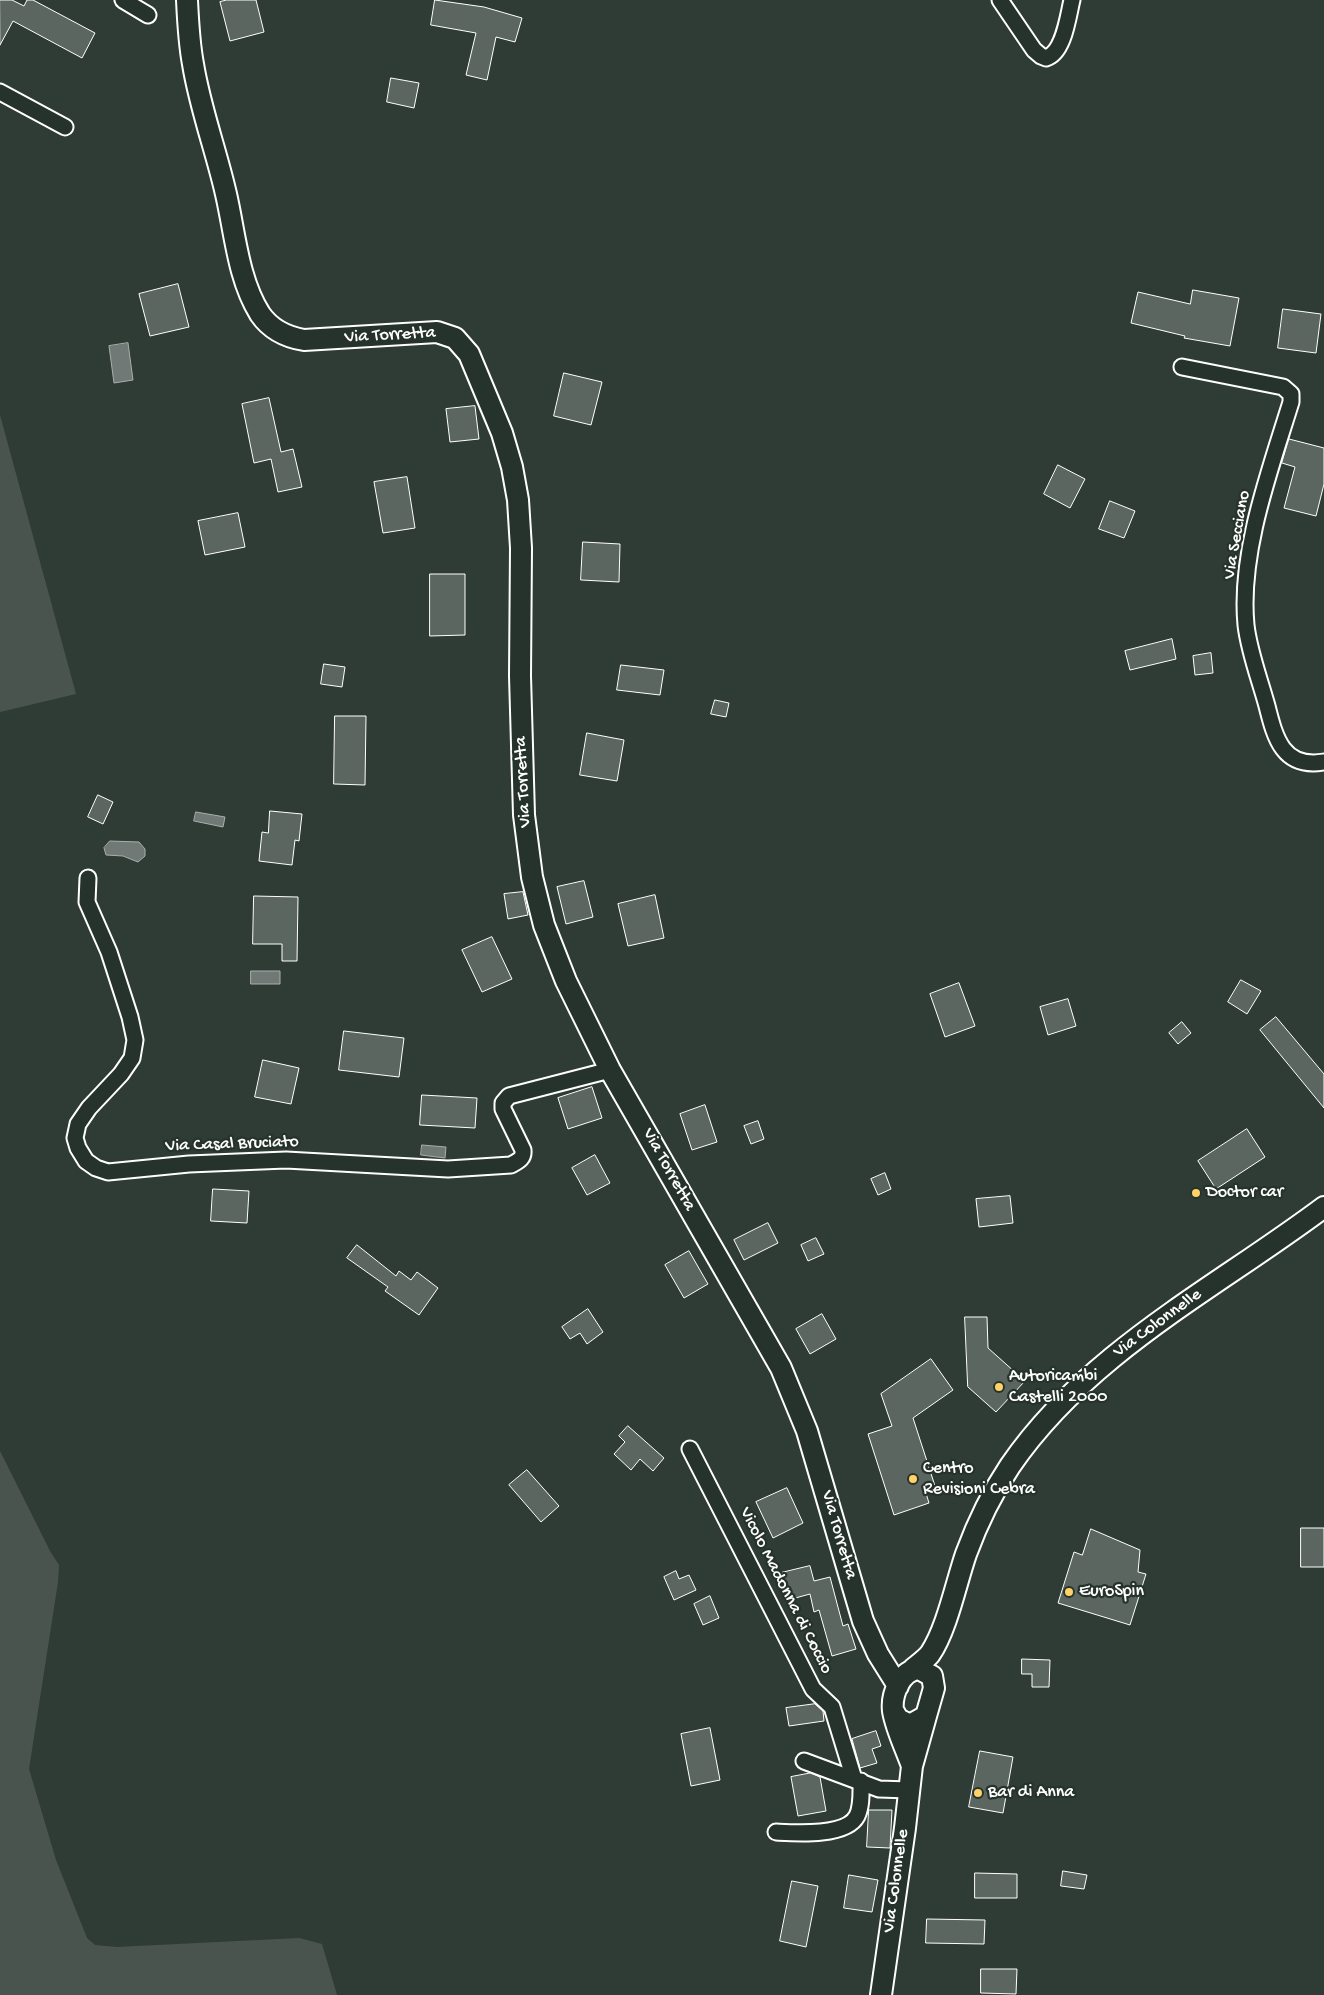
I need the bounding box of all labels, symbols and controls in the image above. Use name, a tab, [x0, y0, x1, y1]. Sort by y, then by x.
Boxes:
street label: Via Torretta	[344, 323, 436, 349]
street label: Via Secciano	[1220, 489, 1256, 581]
street label: Via Torretta	[511, 736, 537, 828]
street label: Via Torretta	[636, 1125, 700, 1215]
street label: Via Casal Bruciato	[165, 1132, 299, 1158]
place label: Doctor car	[1206, 1182, 1283, 1204]
marker: Doctor car	[1190, 1187, 1202, 1199]
street label: Via Colonnelle	[1110, 1285, 1206, 1363]
place label: Autoricambi Castelli 2000	[1009, 1366, 1108, 1408]
marker: Autoricambi Castelli 2000	[993, 1381, 1005, 1393]
place label: Centro Revisioni Cebra	[923, 1458, 1035, 1500]
marker: Centro Revisioni Cebra	[907, 1473, 919, 1485]
street label: Via Torretta	[815, 1488, 861, 1582]
street label: Vicolo Madonna di Coccio	[734, 1504, 836, 1678]
place label: EuroSpin	[1079, 1581, 1144, 1603]
marker: EuroSpin	[1063, 1586, 1075, 1598]
place label: Bar di Anna	[988, 1782, 1074, 1804]
marker: Bar di Anna	[972, 1787, 984, 1799]
street label: Via Colonnelle	[879, 1828, 915, 1934]

